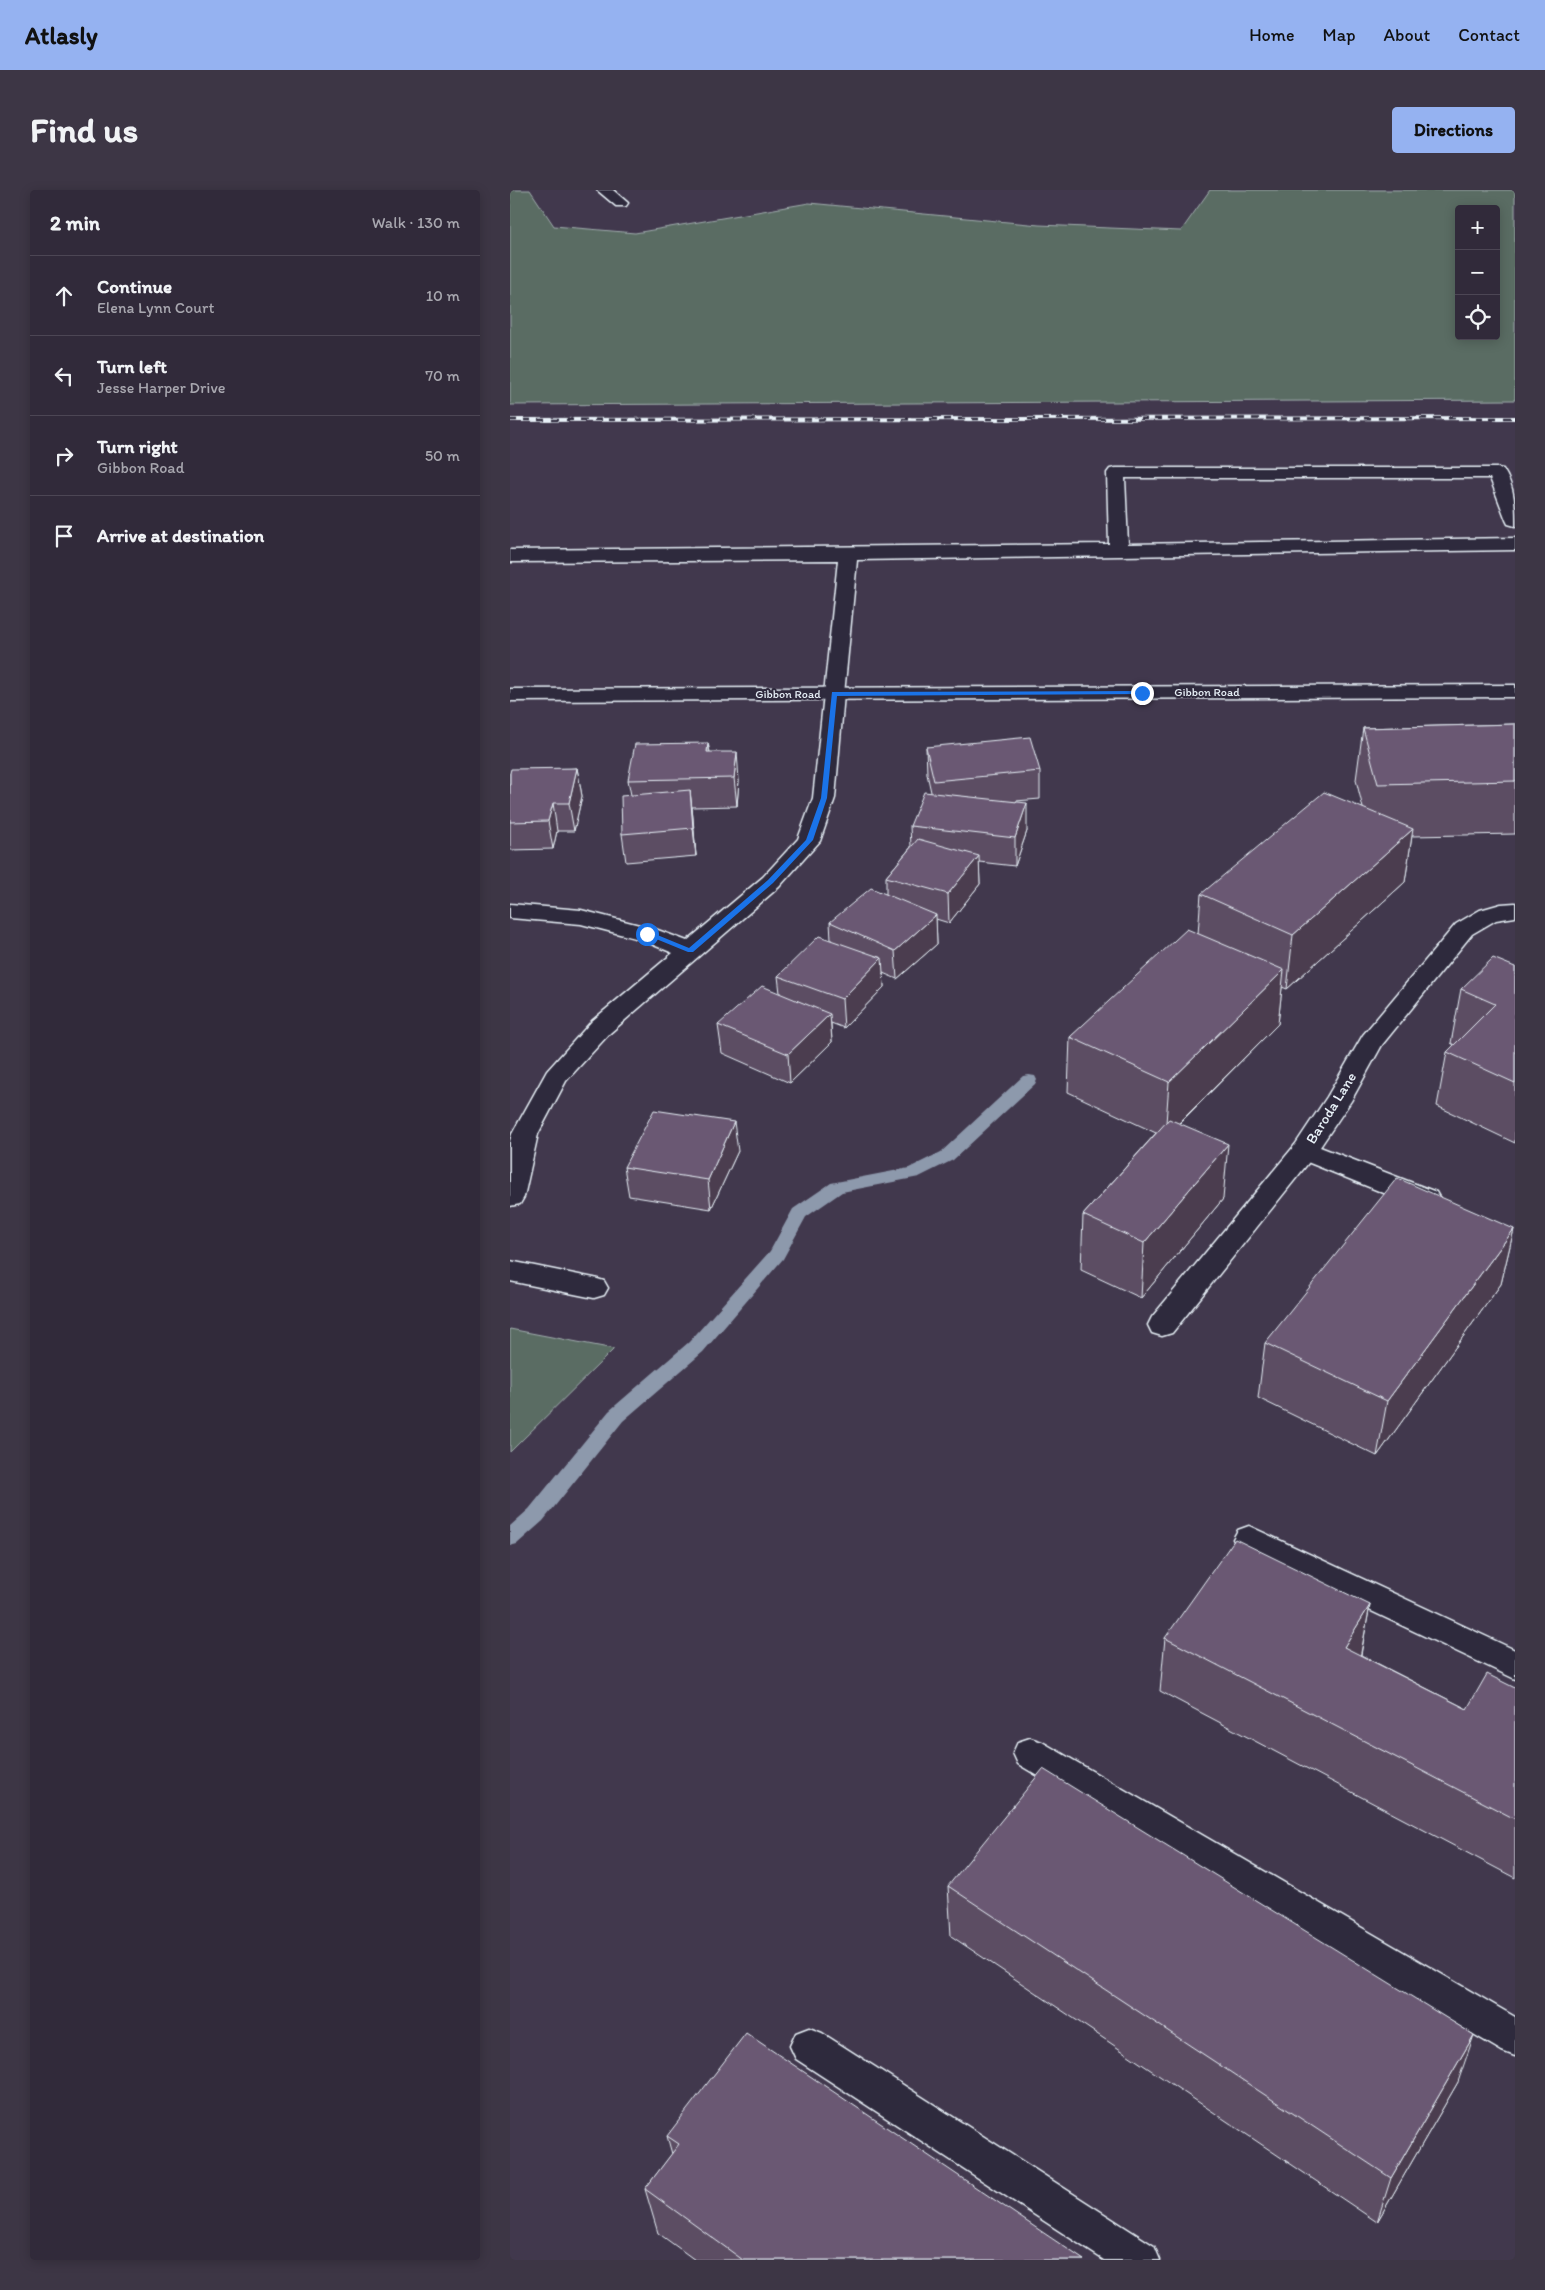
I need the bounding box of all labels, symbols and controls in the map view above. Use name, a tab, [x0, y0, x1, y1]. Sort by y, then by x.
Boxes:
text: Atlasly	[25, 21, 98, 50]
text: Home	[1249, 24, 1295, 46]
text: Map	[1323, 24, 1356, 46]
text: About	[1384, 24, 1430, 46]
text: Contact	[1458, 24, 1520, 46]
button: Directions	[1392, 107, 1515, 153]
text: Find us	[30, 109, 138, 151]
map controls	[1455, 205, 1500, 340]
button: +	[1455, 205, 1500, 250]
text: 2 min	[50, 210, 100, 235]
text: Walk · 130 m	[372, 213, 460, 232]
button: −	[1455, 250, 1500, 295]
text: Continue	[97, 275, 172, 298]
icon: ahead	[50, 282, 78, 310]
text: 10 m	[426, 286, 460, 305]
button: locate	[1455, 295, 1500, 340]
text: Elena Lynn Court	[97, 298, 214, 317]
text: Turn left	[97, 355, 167, 378]
icon: left	[50, 362, 78, 390]
text: 70 m	[425, 366, 460, 385]
text: Jesse Harper Drive	[97, 378, 226, 397]
text: Turn right	[97, 435, 178, 458]
icon: right	[50, 442, 78, 470]
text: 50 m	[425, 446, 460, 465]
text: Gibbon Road	[97, 458, 185, 477]
icon: arrive	[50, 522, 78, 550]
text: Arrive at destination	[97, 524, 264, 547]
route end	[1131, 682, 1154, 705]
street label: Gibbon Road	[1174, 685, 1240, 699]
street label: Gibbon Road	[755, 687, 821, 701]
route start	[636, 923, 659, 946]
street label: Baroda Lane	[1302, 1069, 1360, 1147]

